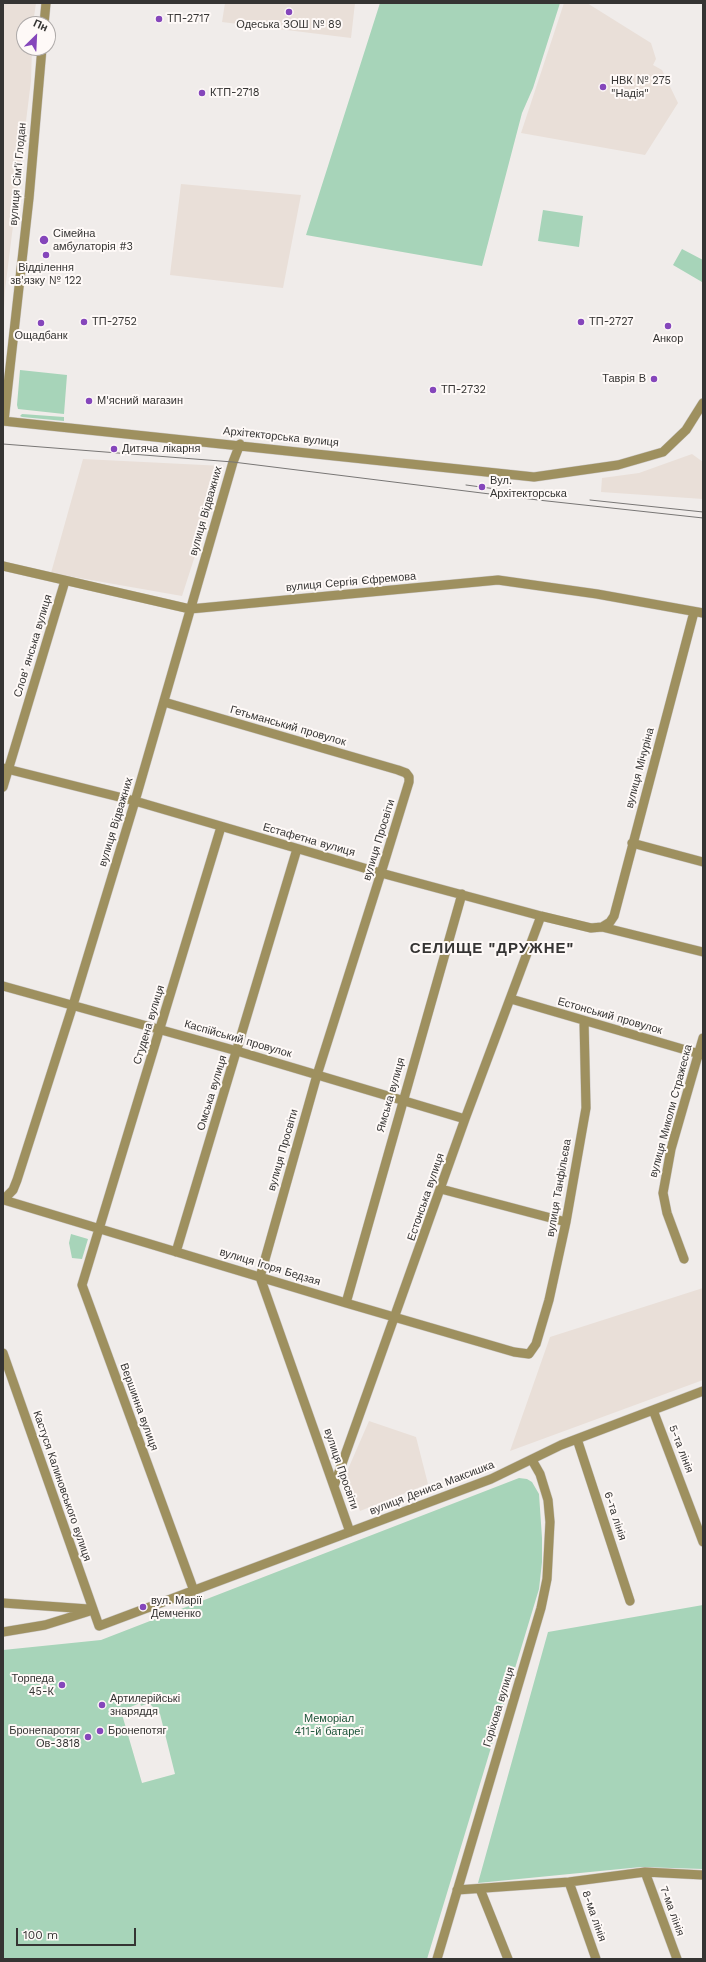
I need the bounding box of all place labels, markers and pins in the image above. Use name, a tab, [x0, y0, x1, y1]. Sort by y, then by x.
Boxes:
marker: Одеська ЗОШ № 89	[284, 7, 294, 17]
place label: ТП-2717	[167, 12, 210, 26]
marker: ТП-2717	[154, 14, 164, 24]
place label: Одеська ЗОШ № 89	[236, 18, 342, 32]
place label: НВК № 275 "Надія"	[611, 74, 671, 100]
marker: НВК № 275 "Надія"	[598, 82, 608, 92]
place label: КТП-2718	[210, 86, 260, 100]
marker: КТП-2718	[197, 88, 207, 98]
place label: Сімейна амбулаторія #3	[53, 227, 133, 253]
marker: Сімейна амбулаторія #3	[38, 234, 50, 246]
marker: Відділення зв'язку № 122	[41, 250, 51, 260]
place label: Відділення зв'язку № 122	[10, 261, 82, 287]
place label: ТП-2752	[92, 315, 137, 329]
place label: ТП-2727	[589, 315, 634, 329]
marker: ТП-2752	[79, 317, 89, 327]
marker: ТП-2727	[576, 317, 586, 327]
marker: Ощадбанк	[36, 318, 46, 328]
marker: Анкор	[663, 321, 673, 331]
place label: Ощадбанк	[14, 329, 68, 343]
place label: Анкор	[653, 332, 683, 346]
place label: Таврія В	[602, 372, 646, 386]
marker: Таврія В	[649, 374, 659, 384]
place label: ТП-2732	[441, 383, 486, 397]
marker: ТП-2732	[428, 385, 438, 395]
place label: М'ясний магазин	[97, 394, 183, 408]
marker: М'ясний магазин	[84, 396, 94, 406]
place label: Дитяча лікарня	[122, 442, 200, 456]
marker: Дитяча лікарня	[109, 444, 119, 454]
place label: Вул. Архітекторська	[490, 474, 567, 500]
marker: Вул. Архітекторська	[477, 482, 487, 492]
place label: вул. Марії Демченко	[151, 1594, 202, 1620]
marker: вул. Марії Демченко	[138, 1602, 148, 1612]
place label: Торпеда 45-К	[12, 1672, 54, 1698]
marker: Торпеда 45-К	[57, 1680, 67, 1690]
place label: Артилерійські знаряддя	[110, 1692, 180, 1718]
marker: Артилерійські знаряддя	[97, 1700, 107, 1710]
place label: Бронепаротяг Ов-3818	[9, 1724, 80, 1750]
place label: Бронепотяг	[108, 1724, 166, 1738]
marker: Бронепотяг	[95, 1726, 105, 1736]
marker: Бронепаротяг Ов-3818	[83, 1732, 93, 1742]

